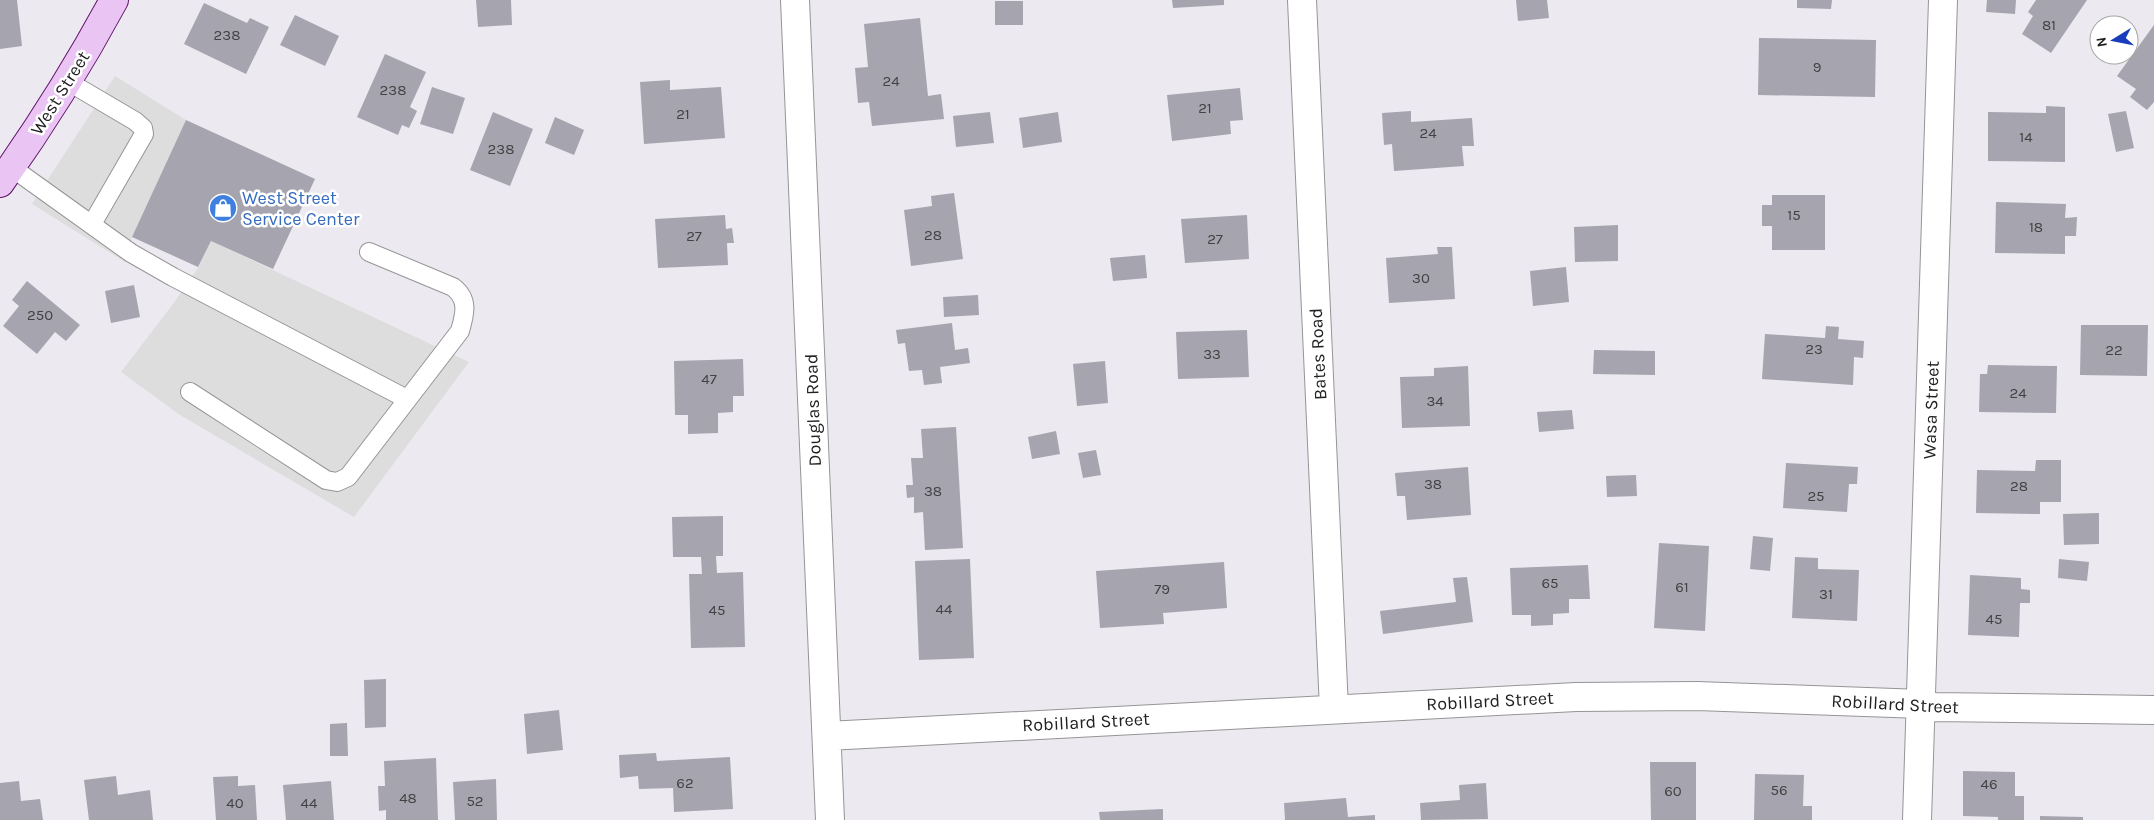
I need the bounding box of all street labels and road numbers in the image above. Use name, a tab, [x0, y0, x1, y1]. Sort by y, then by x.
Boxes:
street label: West Street	[26, 47, 95, 139]
street label: Bates Road	[1305, 307, 1331, 401]
street label: Douglas Road	[800, 353, 826, 467]
street label: Wasa Street	[1918, 360, 1944, 460]
street label: Robillard Street	[1426, 687, 1555, 715]
street label: Robillard Street	[1831, 690, 1960, 718]
street label: Robillard Street	[1022, 708, 1151, 736]

